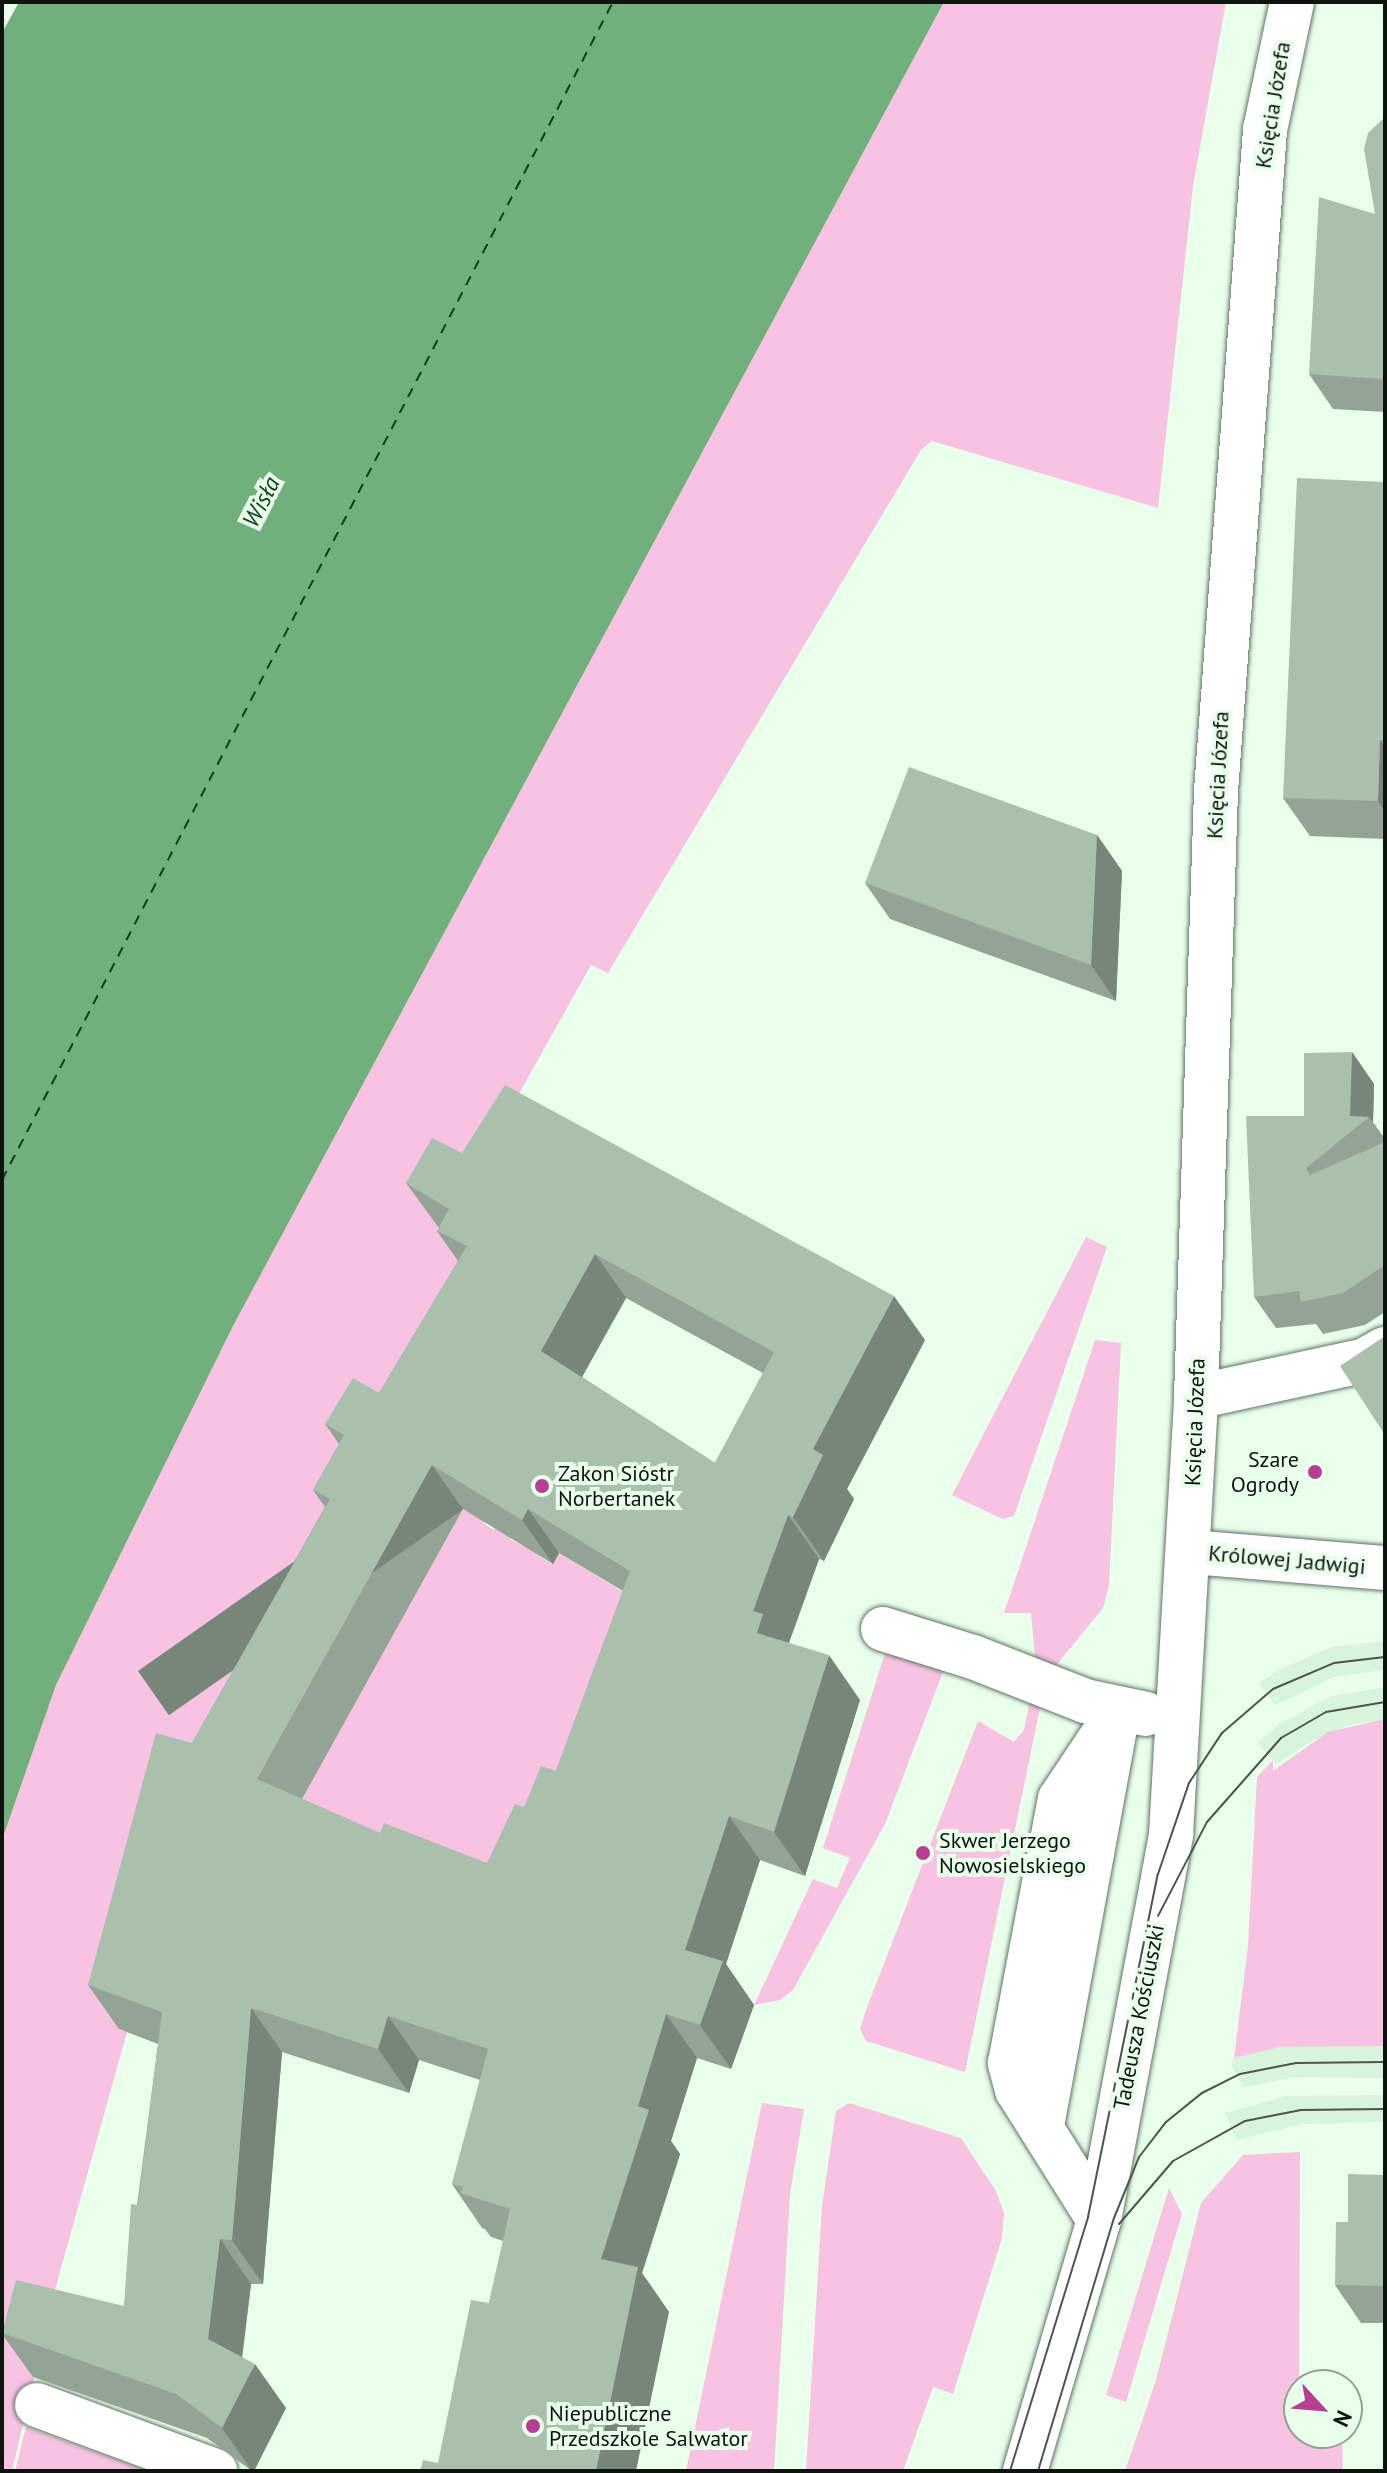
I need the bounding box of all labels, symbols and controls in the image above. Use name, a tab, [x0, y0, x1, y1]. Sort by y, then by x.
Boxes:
street label: Księcia Józefa	[1250, 40, 1296, 170]
water label: Wisła	[236, 472, 286, 532]
street label: Księcia Józefa	[1201, 710, 1235, 840]
street label: Księcia Józefa	[1180, 1358, 1210, 1486]
place label: Szare Ogrody	[1231, 1446, 1299, 1498]
place label: Zakon Sióstr Norbertanek	[558, 1460, 675, 1512]
marker: Szare Ogrody	[1306, 1463, 1324, 1481]
marker: Zakon Sióstr Norbertanek	[533, 1477, 551, 1495]
street label: Królowej Jadwigi	[1207, 1540, 1367, 1580]
place label: Skwer Jerzego Nowosielskiego	[939, 1827, 1086, 1878]
marker: Skwer Jerzego Nowosielskiego	[914, 1844, 932, 1862]
street label: Tadeusza Kościuszki	[1108, 1922, 1170, 2112]
north arrow	[1283, 2369, 1363, 2449]
place label: Niepubliczne Przedszkole Salwator	[549, 2400, 748, 2452]
text: N	[1327, 2406, 1359, 2431]
marker: Niepubliczne Przedszkole Salwator	[524, 2417, 542, 2435]

